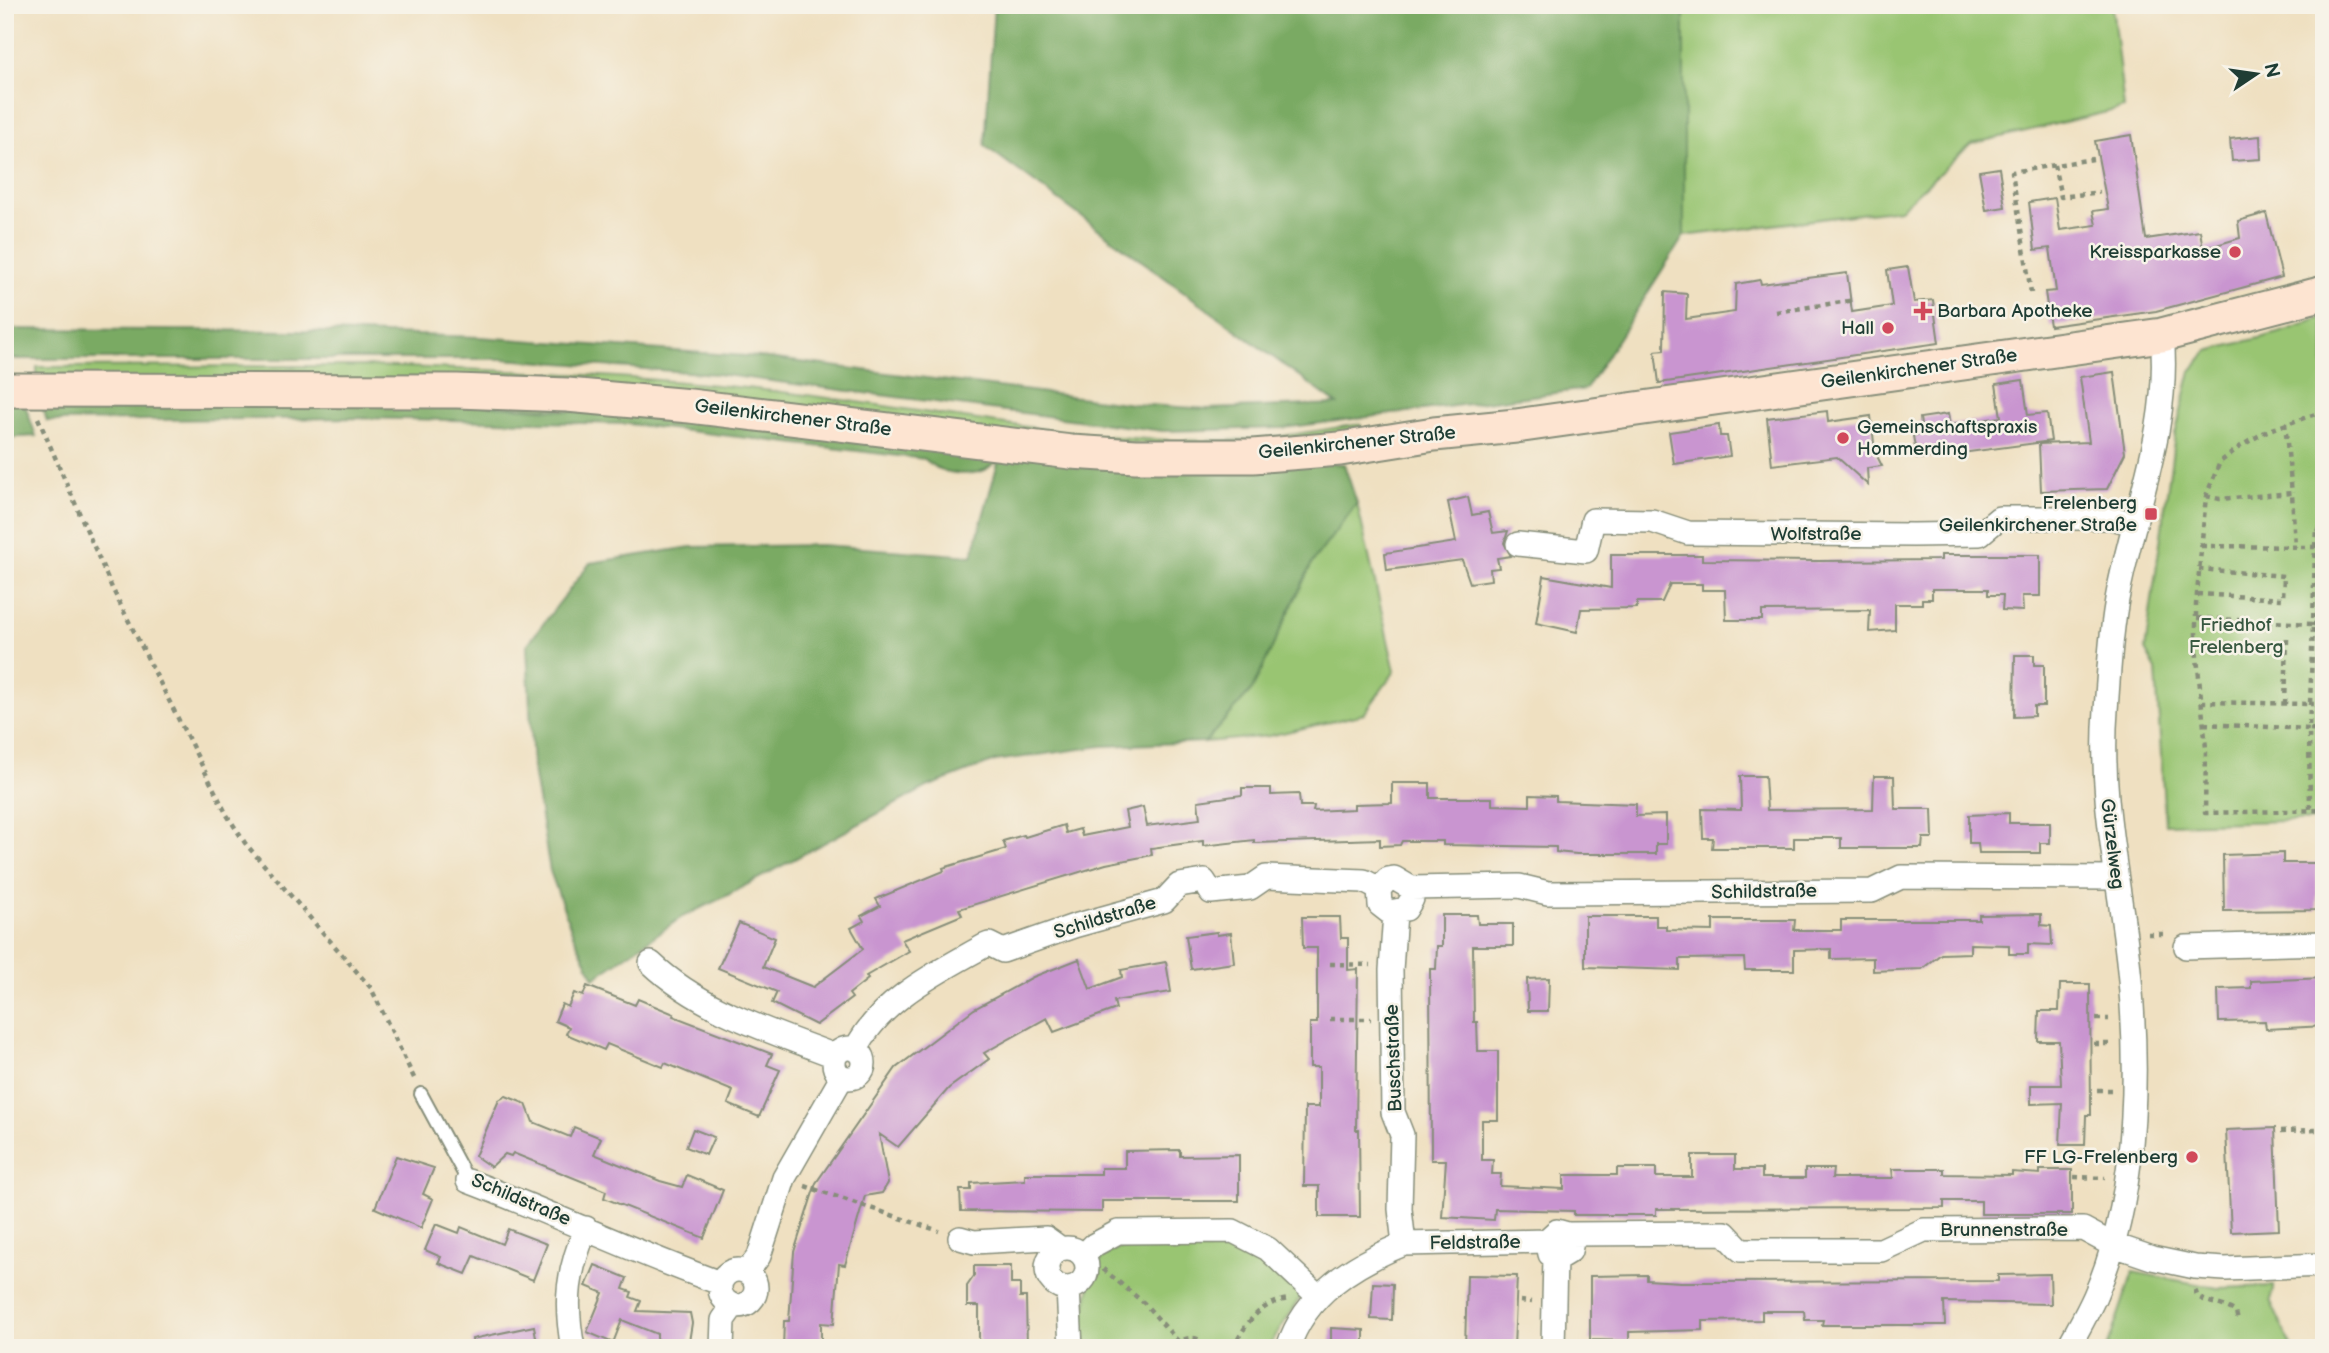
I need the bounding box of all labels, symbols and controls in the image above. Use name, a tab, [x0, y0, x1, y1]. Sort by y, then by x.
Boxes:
north arrow	[2220, 38, 2290, 108]
text: N	[2258, 61, 2284, 80]
place label: Kreissparkasse	[2089, 241, 2221, 264]
marker: Kreissparkasse	[2227, 244, 2243, 260]
place label: Barbara Apotheke	[1937, 300, 2093, 323]
marker: Barbara Apotheke	[1915, 303, 1931, 319]
place label: Hall	[1841, 317, 1874, 340]
marker: Hall	[1880, 320, 1896, 336]
street label: Geilenkirchener Straße	[1819, 344, 2019, 394]
street label: Geilenkirchener Straße	[693, 395, 893, 441]
place label: Gemeinschaftspraxis Hommerding	[1857, 416, 2037, 461]
street label: Geilenkirchener Straße	[1257, 421, 1457, 465]
marker: Gemeinschaftspraxis Hommerding	[1835, 430, 1851, 446]
place label: Frelenberg Geilenkirchener Straße	[1939, 492, 2137, 537]
marker: Frelenberg Geilenkirchener Straße	[2143, 506, 2159, 522]
street label: Wolfstraße	[1771, 523, 1861, 546]
park label: Friedhof Frelenberg	[2189, 614, 2283, 659]
street label: Gürzelweg	[2095, 797, 2129, 891]
street label: Schildstraße	[1711, 880, 1817, 904]
street label: Schildstraße	[1051, 892, 1159, 944]
street label: Buschstraße	[1381, 1004, 1407, 1112]
place label: FF LG-Frelenberg	[2024, 1146, 2178, 1169]
marker: FF LG-Frelenberg	[2184, 1149, 2200, 1165]
street label: Schildstraße	[468, 1169, 574, 1231]
street label: Brunnenstraße	[1940, 1219, 2068, 1242]
street label: Feldstraße	[1429, 1231, 1521, 1255]

